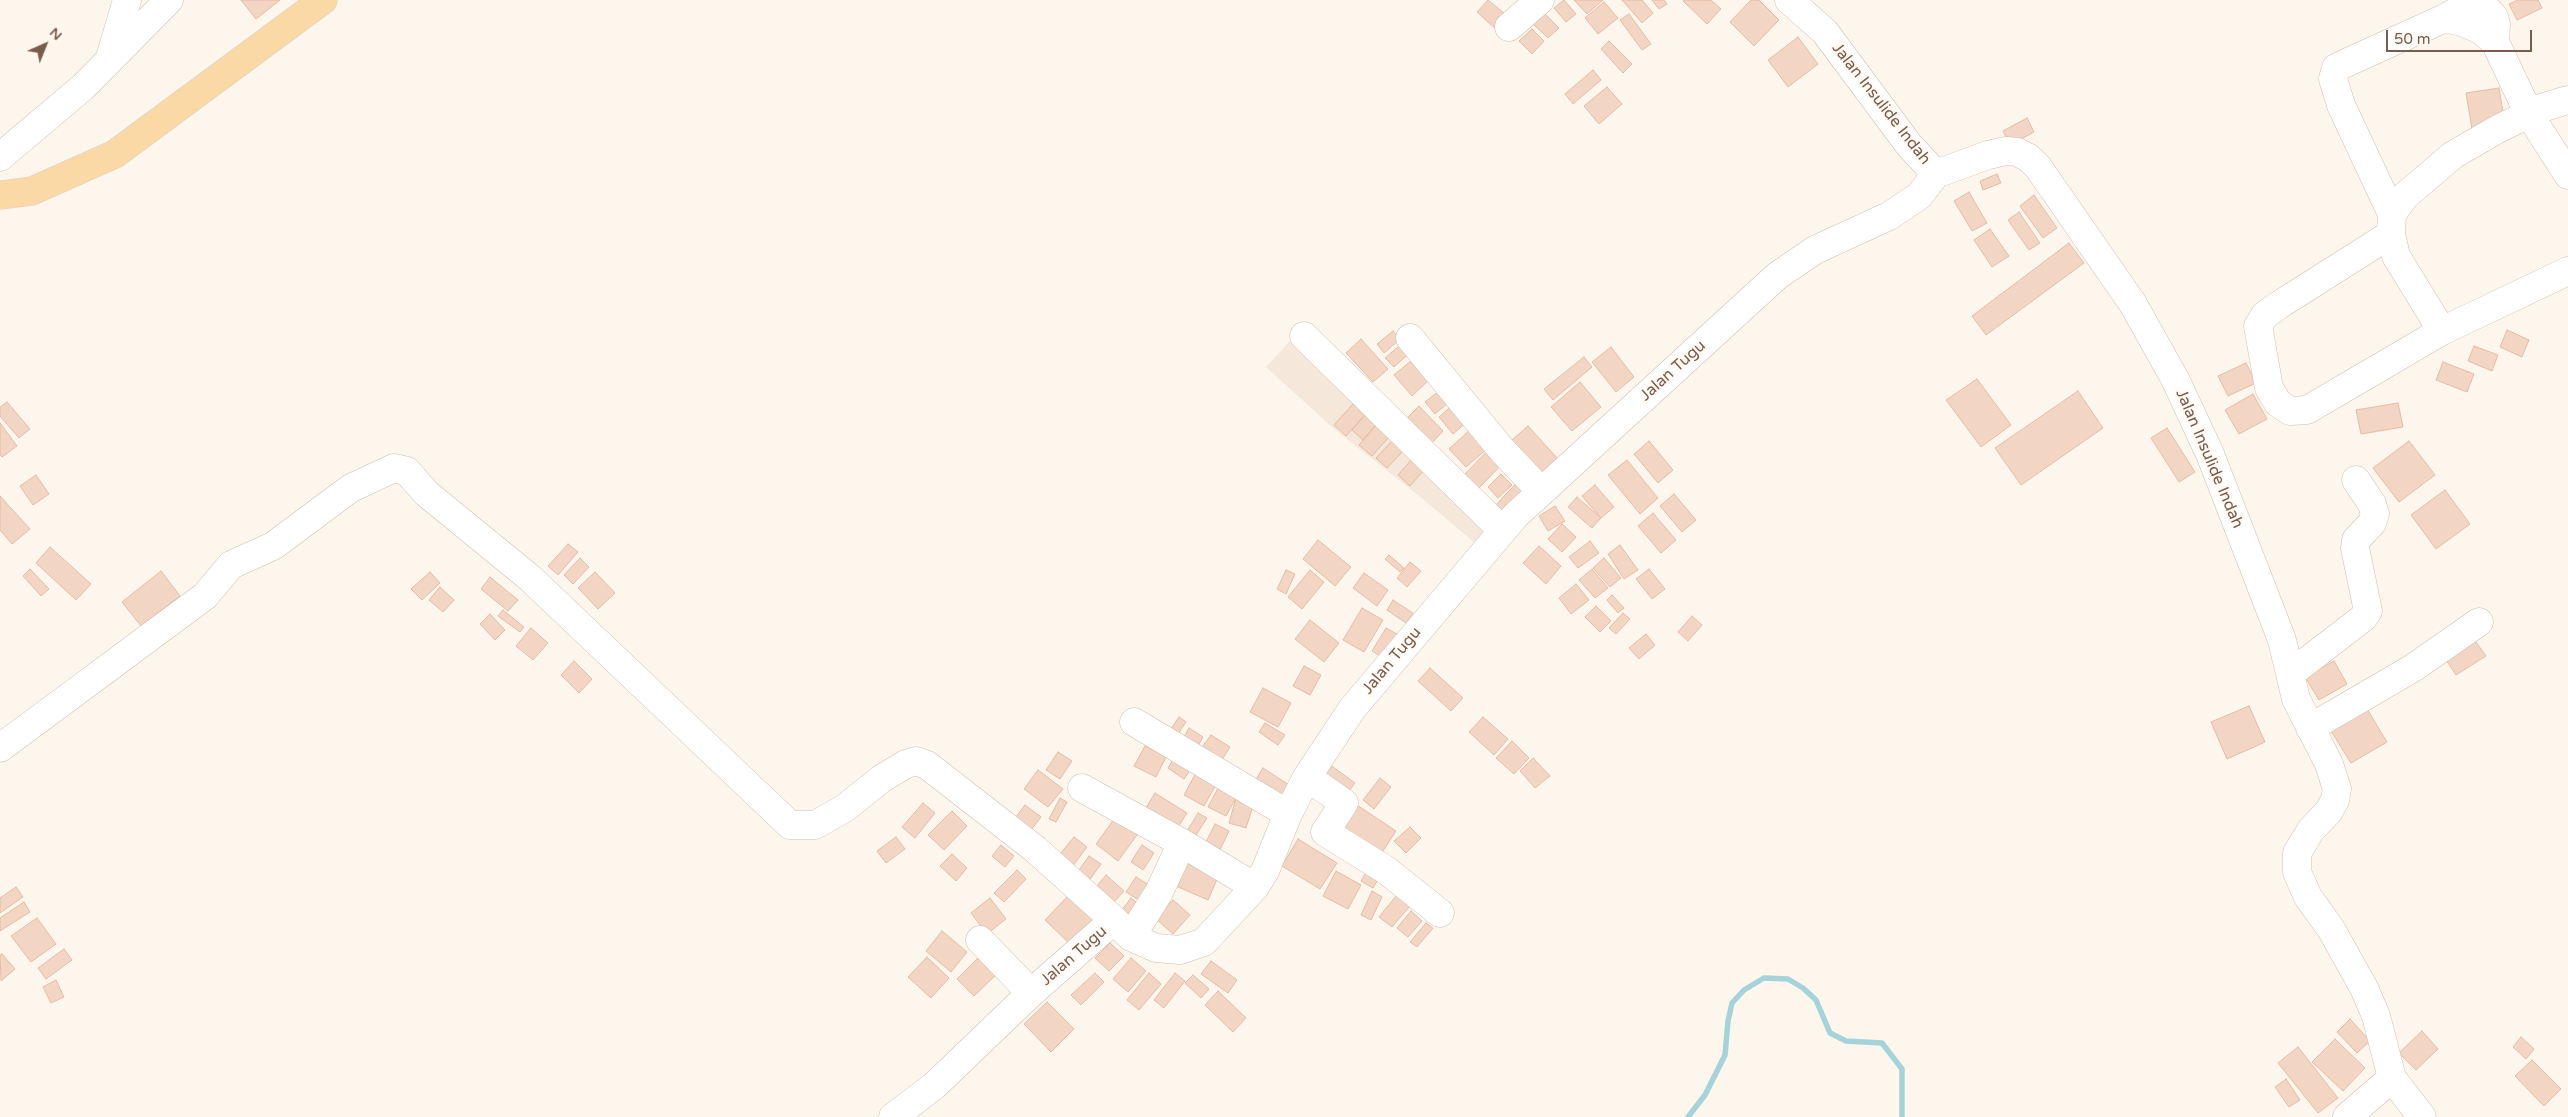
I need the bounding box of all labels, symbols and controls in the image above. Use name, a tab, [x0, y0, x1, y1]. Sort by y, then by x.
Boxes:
north arrow	[20, 20, 70, 70]
scale bar	[2388, 20, 2534, 52]
text: N	[46, 24, 66, 44]
text: 50 m	[2394, 30, 2431, 48]
street label: Jalan Insulide Indah	[1828, 39, 1934, 169]
street label: Jalan Tugu	[1636, 337, 1710, 405]
street label: Jalan Insulide Indah	[2171, 387, 2247, 531]
street label: Jalan Tugu	[1358, 624, 1426, 698]
street label: Jalan Tugu	[1037, 922, 1111, 990]

